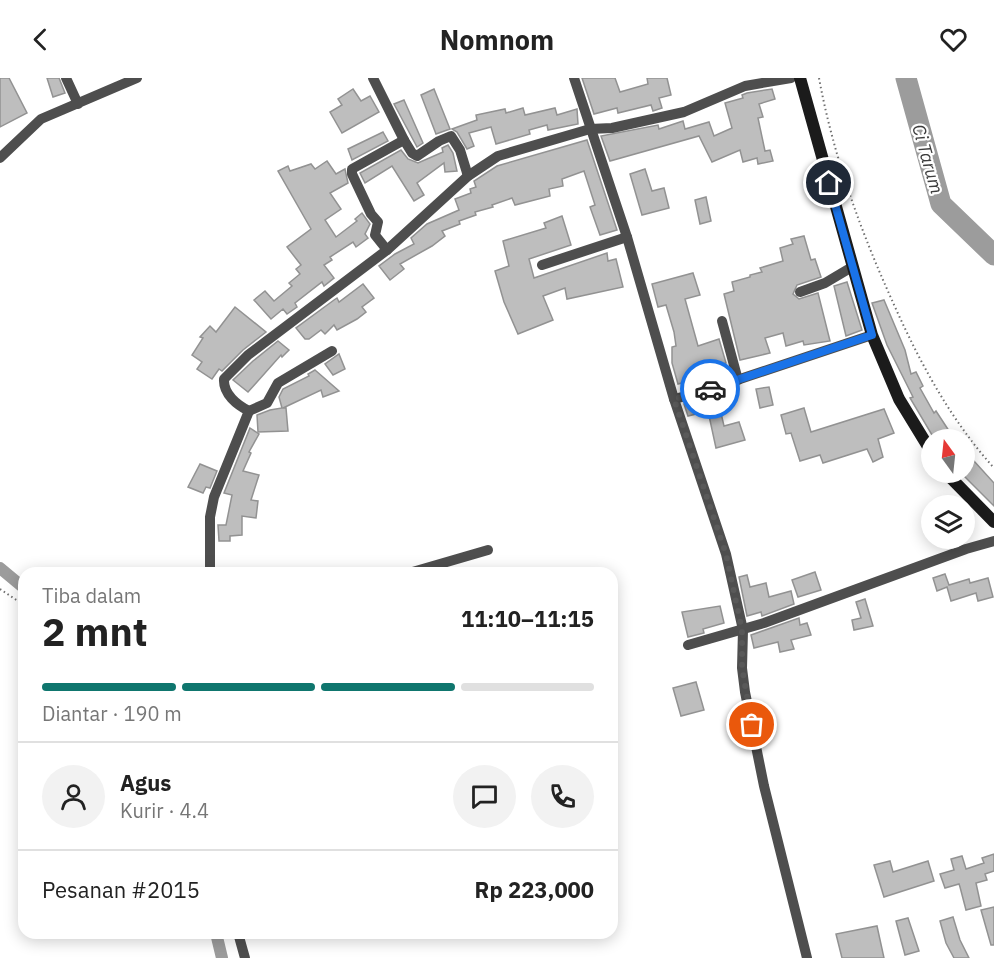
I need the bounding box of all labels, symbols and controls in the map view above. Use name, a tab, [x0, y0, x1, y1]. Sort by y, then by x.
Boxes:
text: Nomnom	[440, 22, 554, 57]
icon: back	[24, 23, 57, 56]
icon: heart	[937, 23, 970, 56]
water label: Ci Tarum	[907, 122, 949, 196]
pin	[803, 157, 854, 208]
icon: home	[812, 166, 845, 199]
courier	[680, 359, 740, 419]
icon: car	[694, 373, 727, 406]
north arrow	[921, 429, 975, 483]
map controls	[921, 429, 975, 549]
button: layers	[921, 495, 975, 549]
text: Tiba dalam	[42, 582, 141, 609]
text: 11:10–11:15	[461, 604, 594, 633]
text: 2 mnt	[42, 606, 148, 657]
pin	[726, 699, 777, 750]
text: Diantar · 190 m	[42, 700, 182, 727]
icon: bag	[735, 708, 768, 741]
button: person	[42, 765, 105, 828]
button: chat	[453, 765, 516, 828]
button: phone	[531, 765, 594, 828]
text: Agus	[120, 768, 171, 797]
text: Kurir · 4.4	[120, 797, 209, 824]
text: Pesanan #2015	[42, 875, 200, 904]
text: Rp 223,000	[475, 875, 594, 904]

